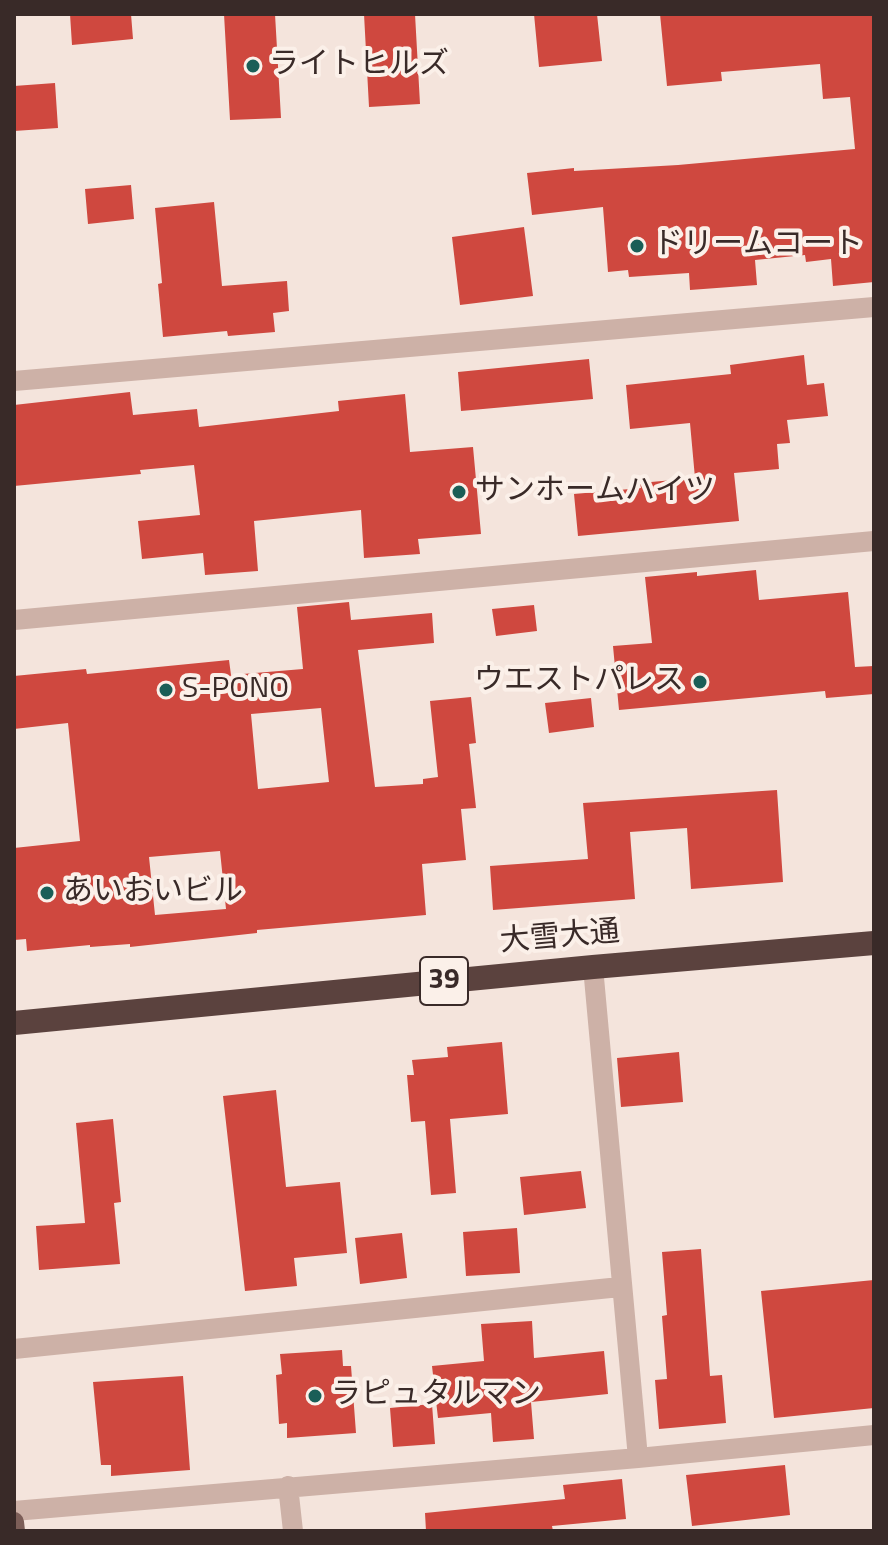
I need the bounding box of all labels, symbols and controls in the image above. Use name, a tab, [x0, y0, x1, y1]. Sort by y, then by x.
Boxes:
place label: ライトヒルズ	[269, 48, 449, 84]
marker: ライトヒルズ	[244, 57, 262, 75]
place label: ドリームコート	[653, 228, 863, 264]
marker: ドリームコート	[628, 237, 646, 255]
place label: サンホームハイツ	[475, 474, 715, 510]
marker: サンホームハイツ	[450, 483, 468, 501]
place label: ウエストパレス	[474, 664, 684, 700]
place label: S-PONO	[182, 672, 289, 708]
marker: ウエストパレス	[691, 673, 709, 691]
marker: S-PONO	[157, 681, 175, 699]
place label: あいおいビル	[63, 875, 243, 911]
marker: あいおいビル	[38, 884, 56, 902]
street label: 大雪大通	[499, 915, 621, 961]
road number: 39	[420, 957, 468, 1005]
place label: ラピュタルマン	[331, 1378, 541, 1414]
marker: ラピュタルマン	[306, 1387, 324, 1405]

